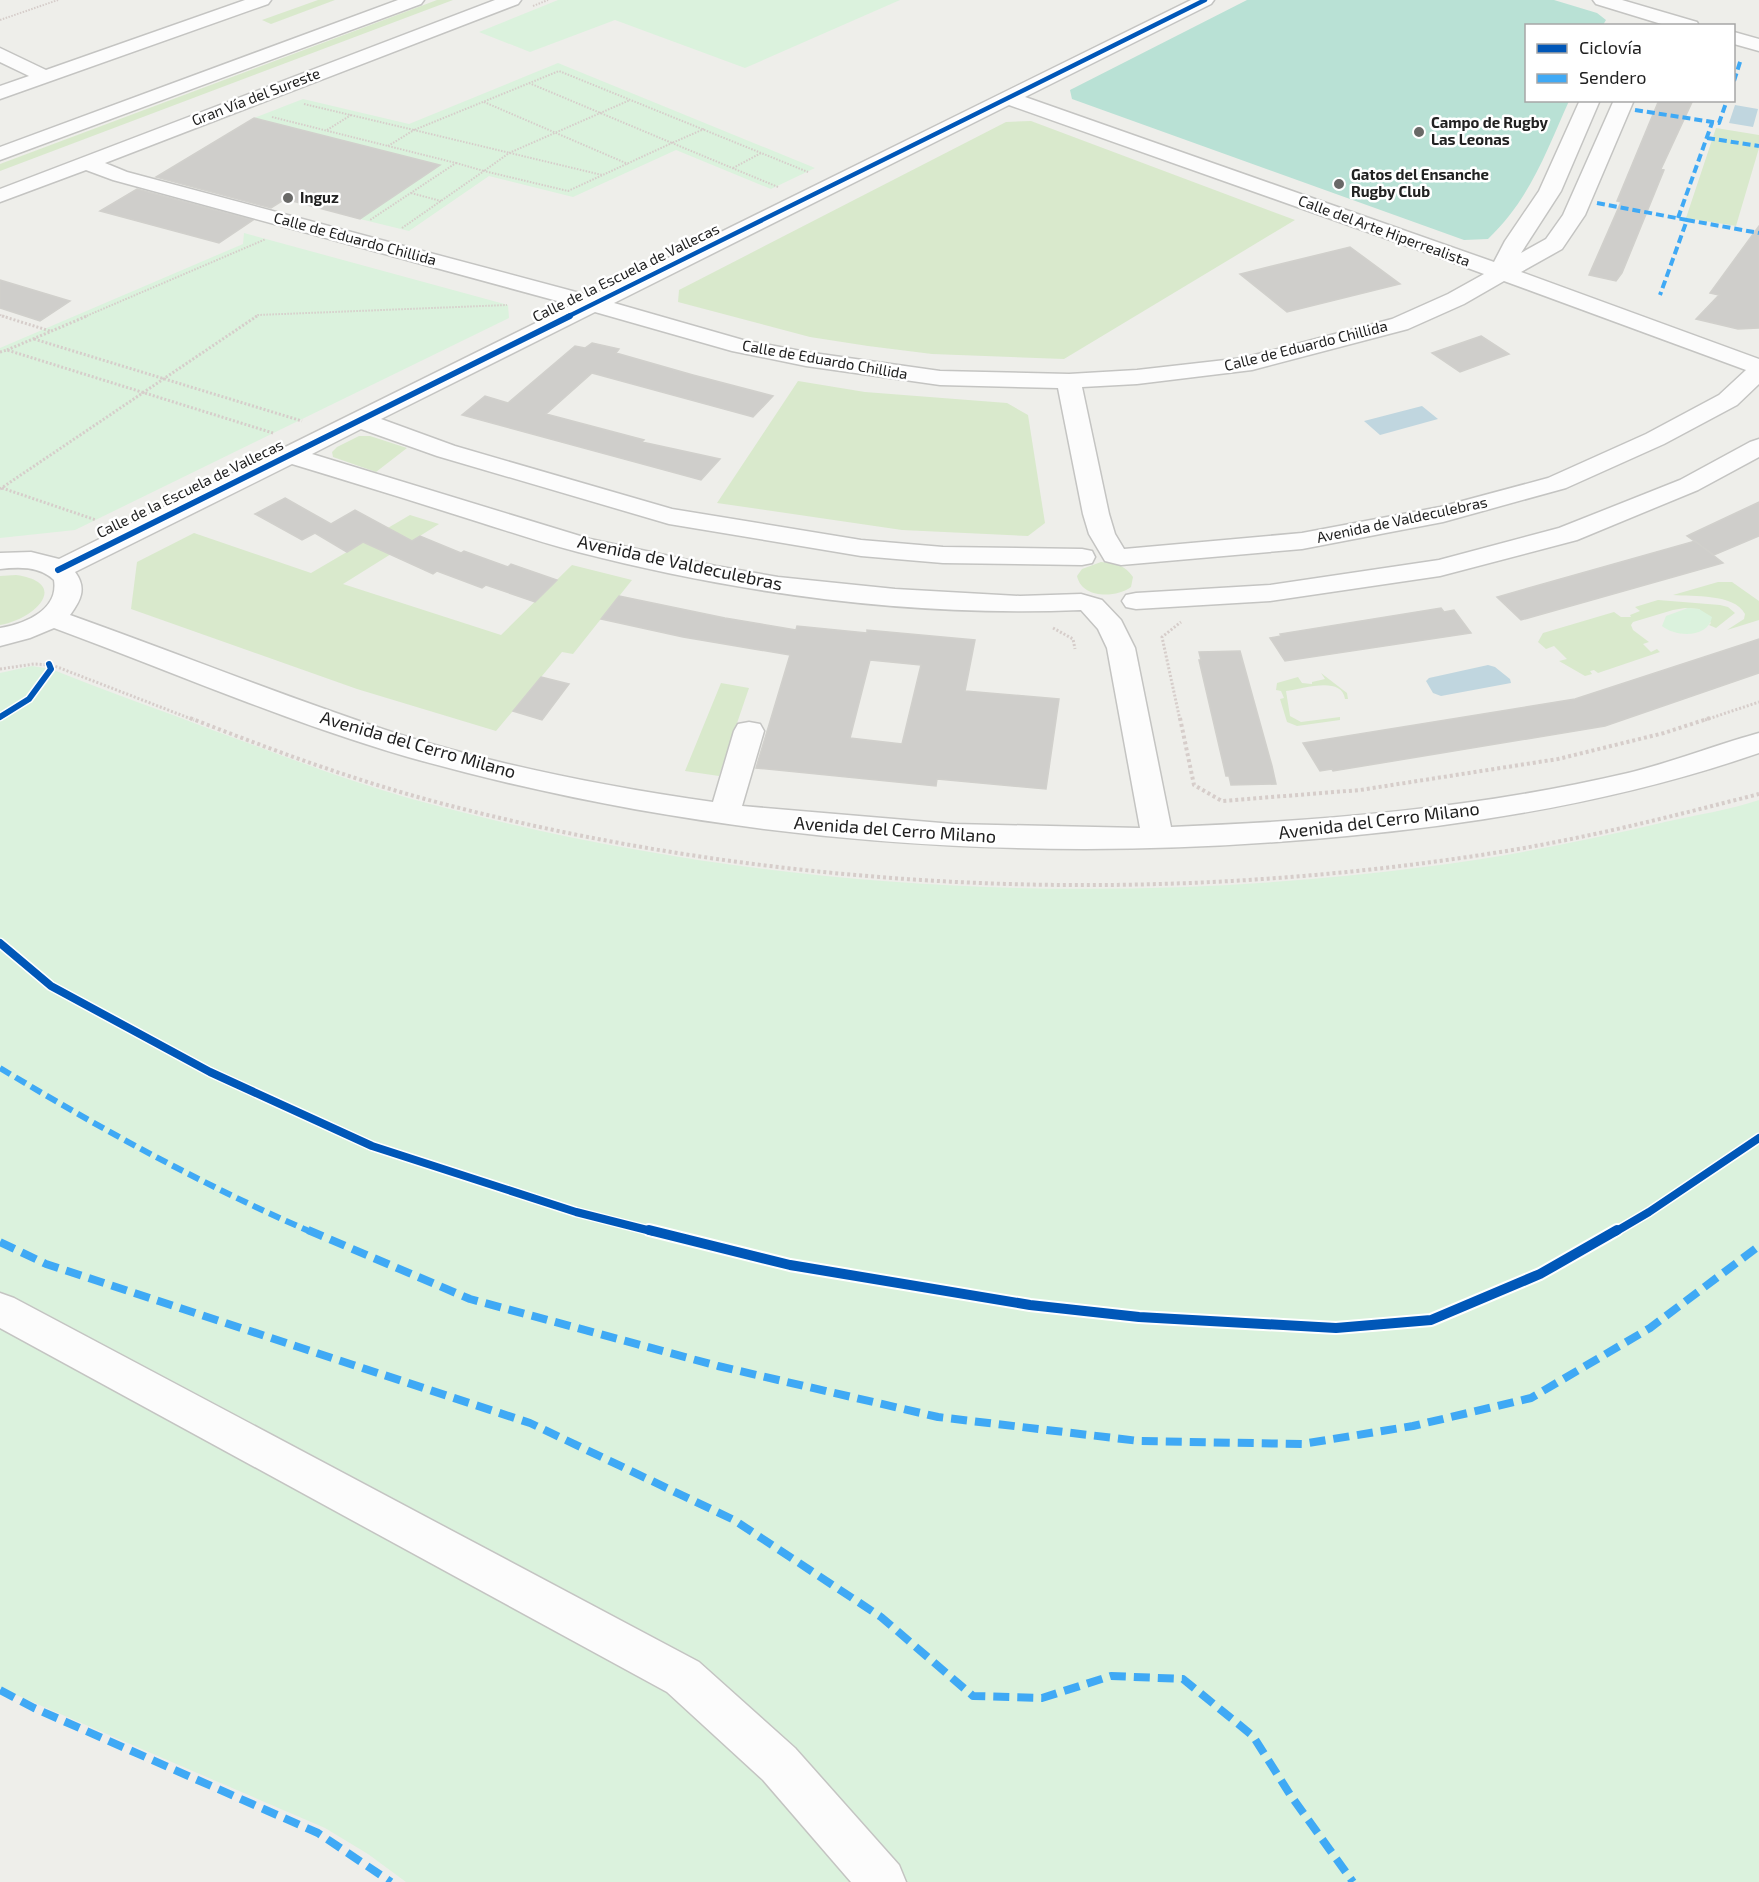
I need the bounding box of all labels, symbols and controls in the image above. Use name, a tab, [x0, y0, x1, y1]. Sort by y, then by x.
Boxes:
legend	[1525, 24, 1735, 102]
text: Ciclovía	[1579, 36, 1642, 58]
street label: Gran Vía del Sureste	[189, 63, 322, 129]
text: Sendero	[1579, 66, 1646, 88]
place label: Campo de Rugby Las Leonas	[1431, 113, 1548, 148]
marker: Campo de Rugby Las Leonas	[1412, 125, 1426, 139]
place label: Gatos del Ensanche Rugby Club	[1351, 165, 1489, 201]
marker: Gatos del Ensanche Rugby Club	[1332, 177, 1346, 191]
place label: Inguz	[300, 188, 339, 206]
marker: Inguz	[281, 191, 295, 205]
street label: Calle del Arte Hiperrealista	[1296, 191, 1473, 270]
street label: Calle de Eduardo Chillida	[272, 208, 439, 268]
street label: Calle de la Escuela de Vallecas	[529, 219, 722, 325]
street label: Calle de Eduardo Chillida	[1222, 316, 1389, 374]
street label: Calle de Eduardo Chillida	[741, 336, 909, 382]
street label: Calle de la Escuela de Vallecas	[93, 435, 286, 541]
street label: Avenida de Valdeculebras	[1315, 492, 1489, 546]
street label: Avenida de Valdeculebras	[576, 530, 785, 594]
street label: Avenida del Cerro Milano	[318, 706, 519, 783]
street label: Avenida del Cerro Milano	[1277, 797, 1481, 843]
street label: Avenida del Cerro Milano	[793, 811, 997, 847]

